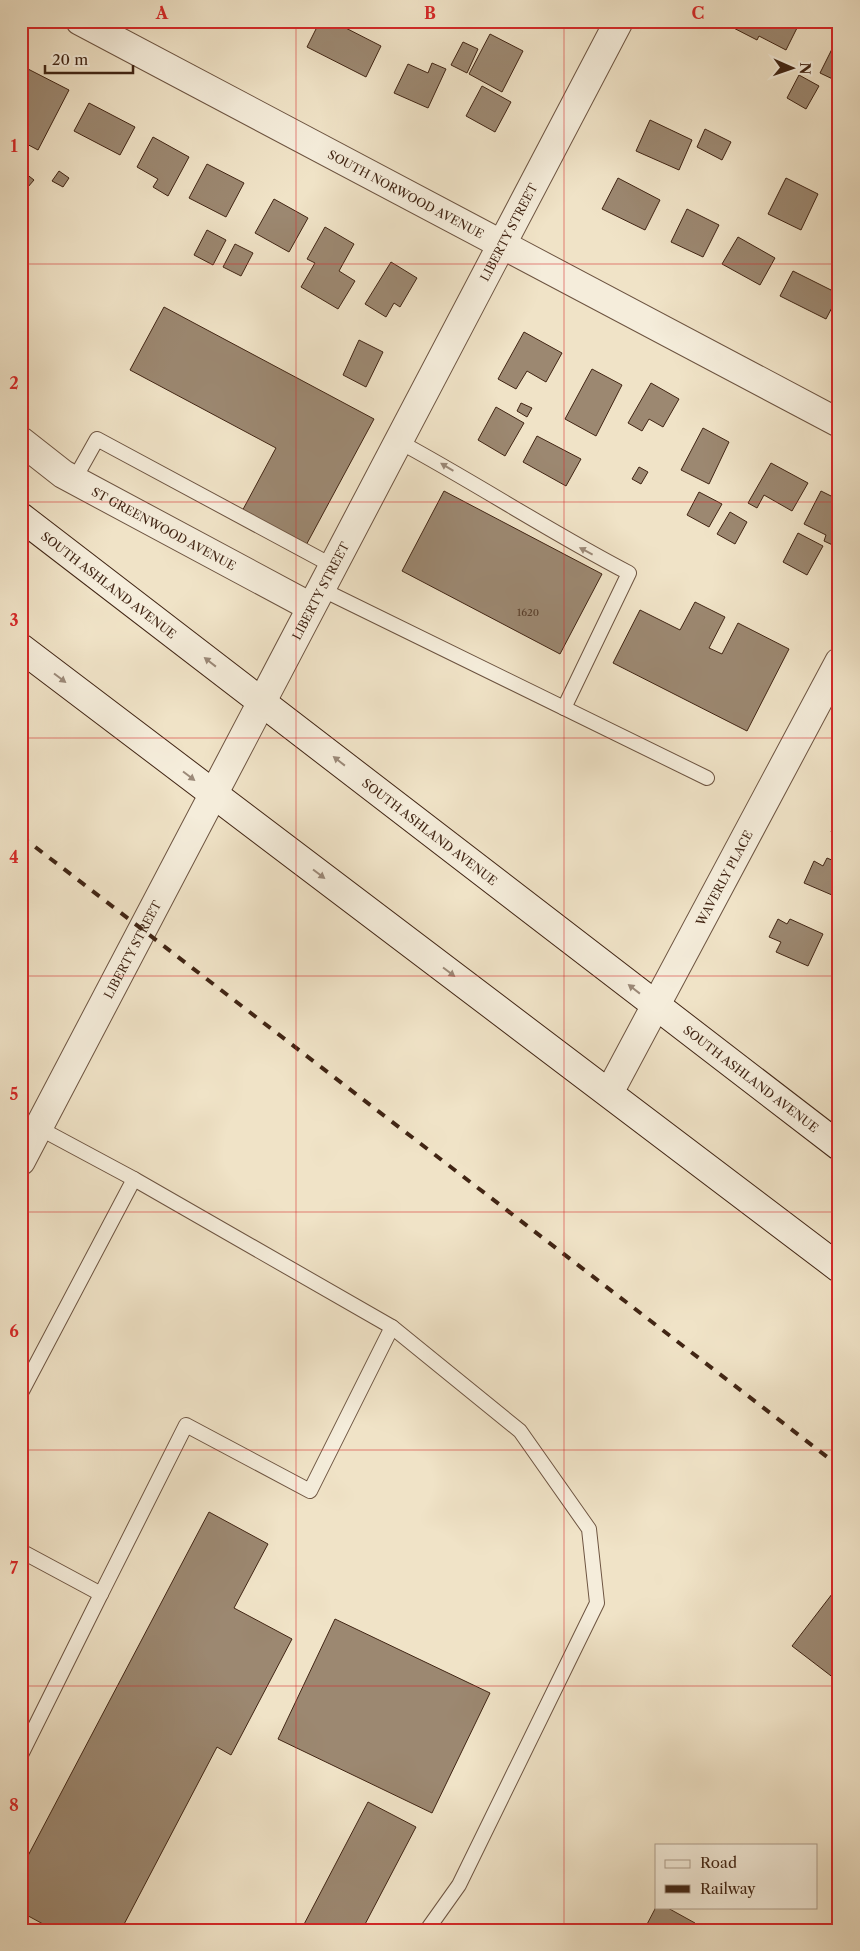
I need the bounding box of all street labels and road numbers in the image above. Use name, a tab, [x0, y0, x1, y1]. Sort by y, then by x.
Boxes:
street label: SOUTH NORWOOD AVENUE	[326, 146, 487, 241]
street label: LIBERTY STREET	[476, 181, 540, 284]
street label: ST GREENWOOD AVENUE	[89, 483, 239, 573]
street label: SOUTH ASHLAND AVENUE	[39, 528, 179, 641]
street label: LIBERTY STREET	[288, 539, 352, 642]
street label: SOUTH ASHLAND AVENUE	[360, 775, 501, 888]
street label: WAVERLY PLACE	[692, 828, 755, 929]
street label: LIBERTY STREET	[100, 898, 164, 1001]
street label: SOUTH ASHLAND AVENUE	[681, 1022, 822, 1135]

